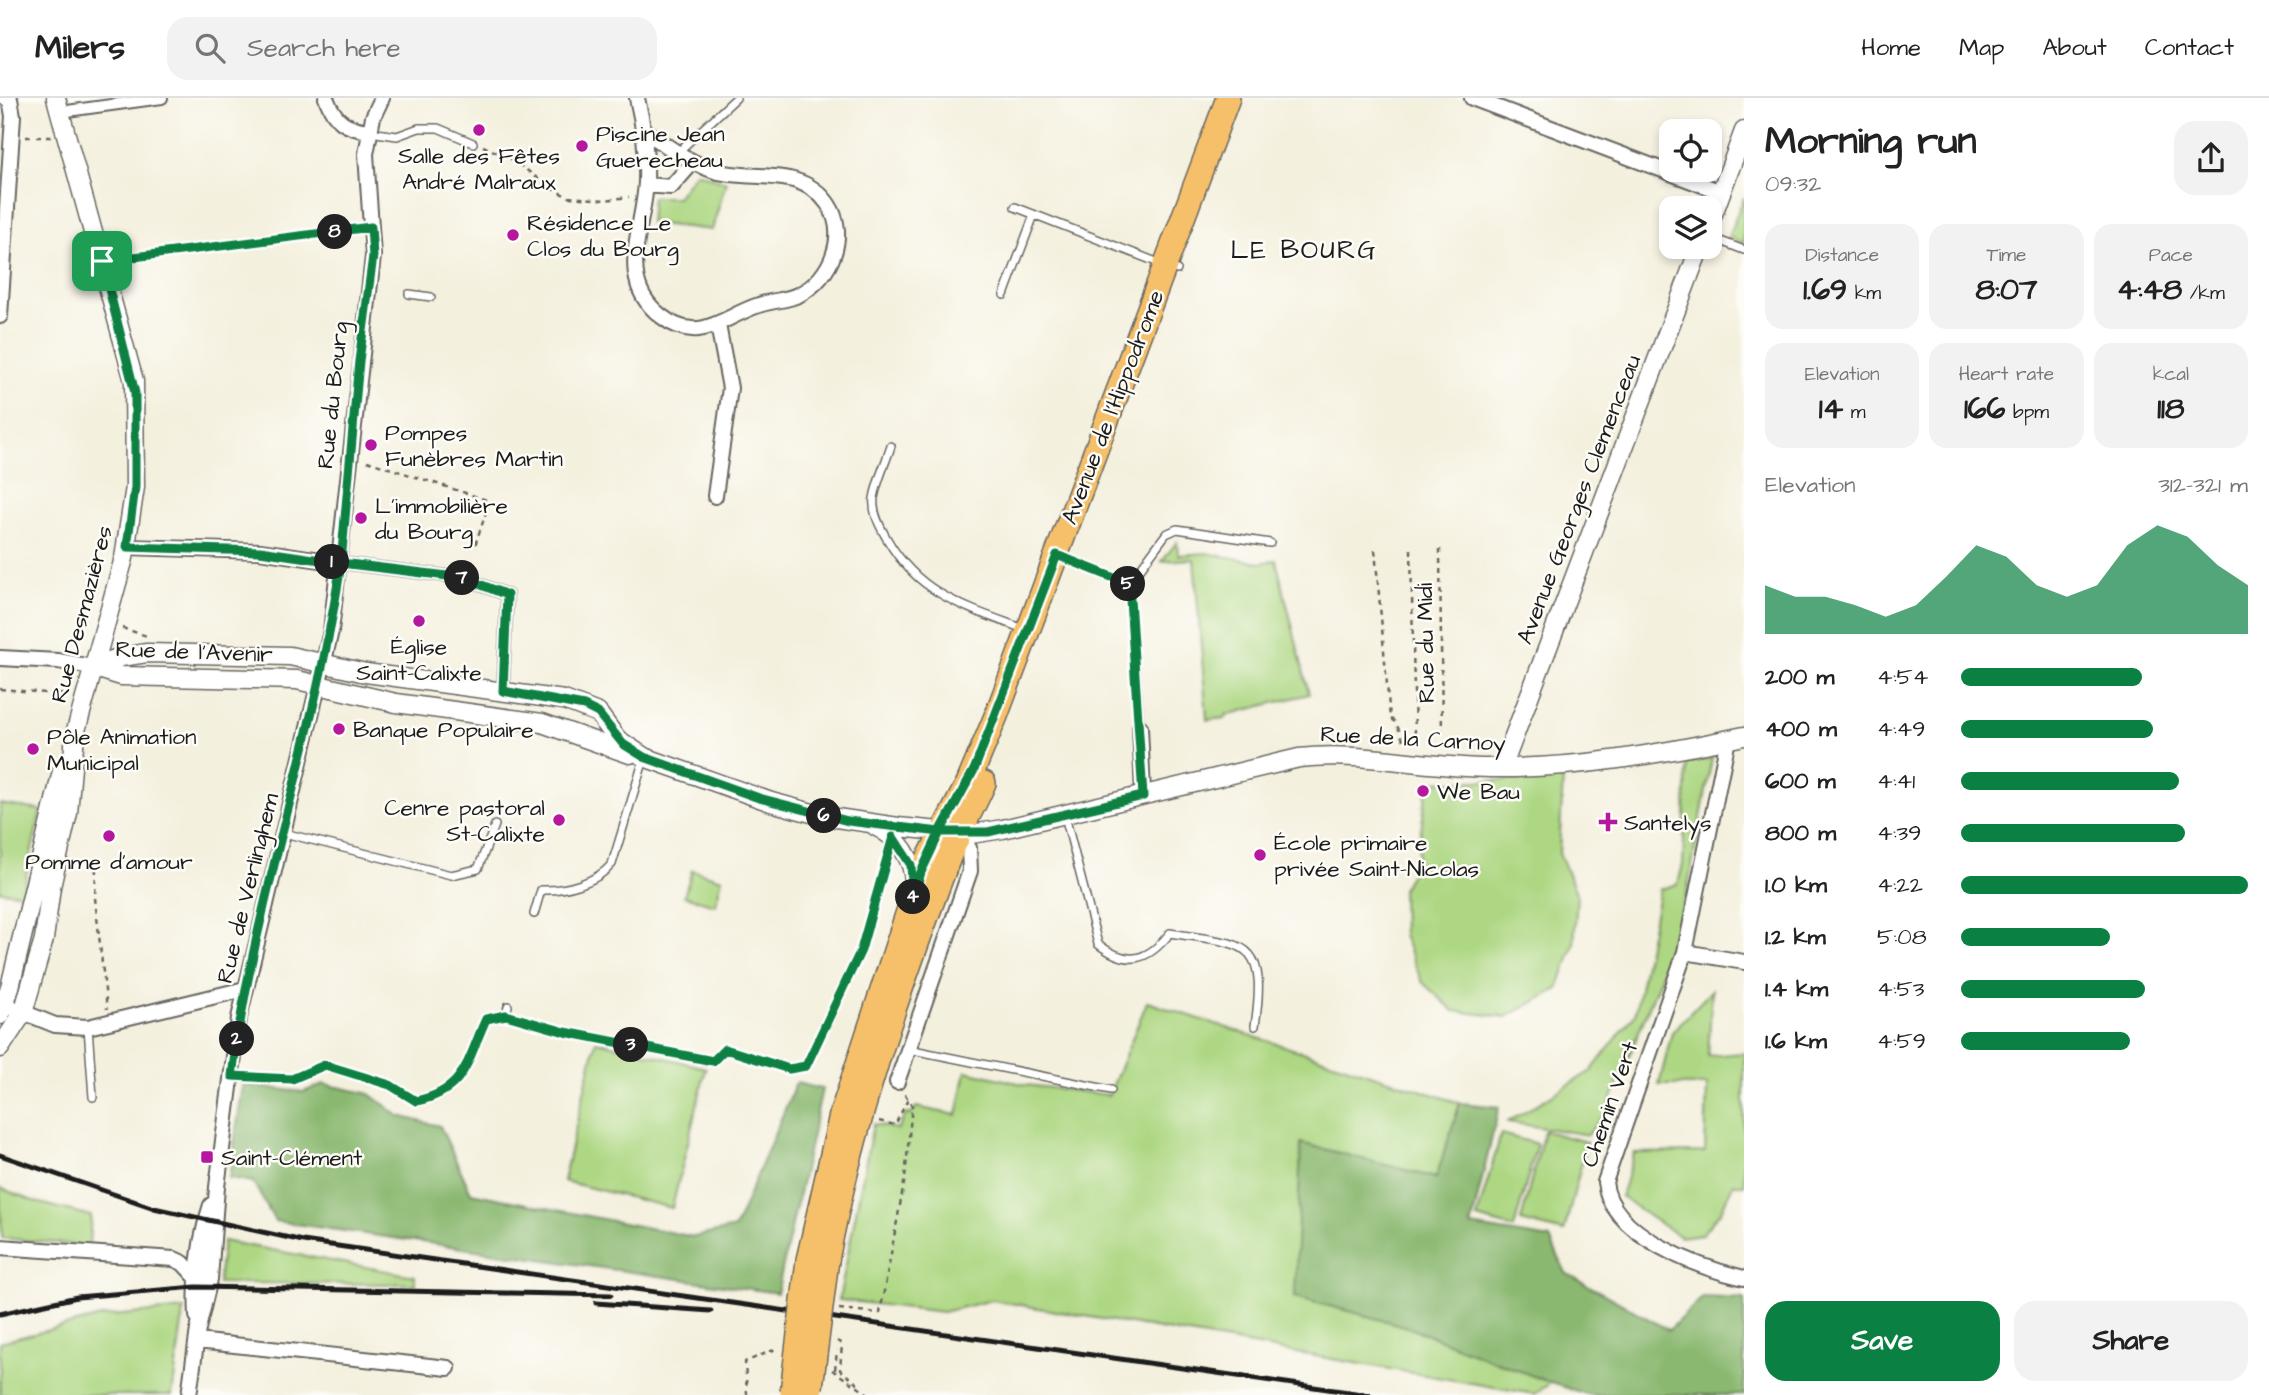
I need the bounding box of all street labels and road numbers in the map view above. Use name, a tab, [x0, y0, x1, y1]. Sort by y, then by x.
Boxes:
street label: Avenue de l'Hippodrome	[1053, 286, 1172, 529]
street label: Rue du Bourg	[309, 320, 358, 470]
street label: Avenue Georges Clemenceau	[1509, 350, 1650, 649]
street label: Rue Desmazières	[43, 522, 121, 706]
street label: Rue du Midi	[1409, 582, 1443, 703]
street label: Rue de l'Avenir	[115, 633, 273, 671]
street label: Rue de la Carnoy	[1319, 718, 1507, 761]
street label: Rue de Verlinghem	[209, 790, 288, 987]
street label: Chemin Vert	[1573, 1036, 1647, 1171]

